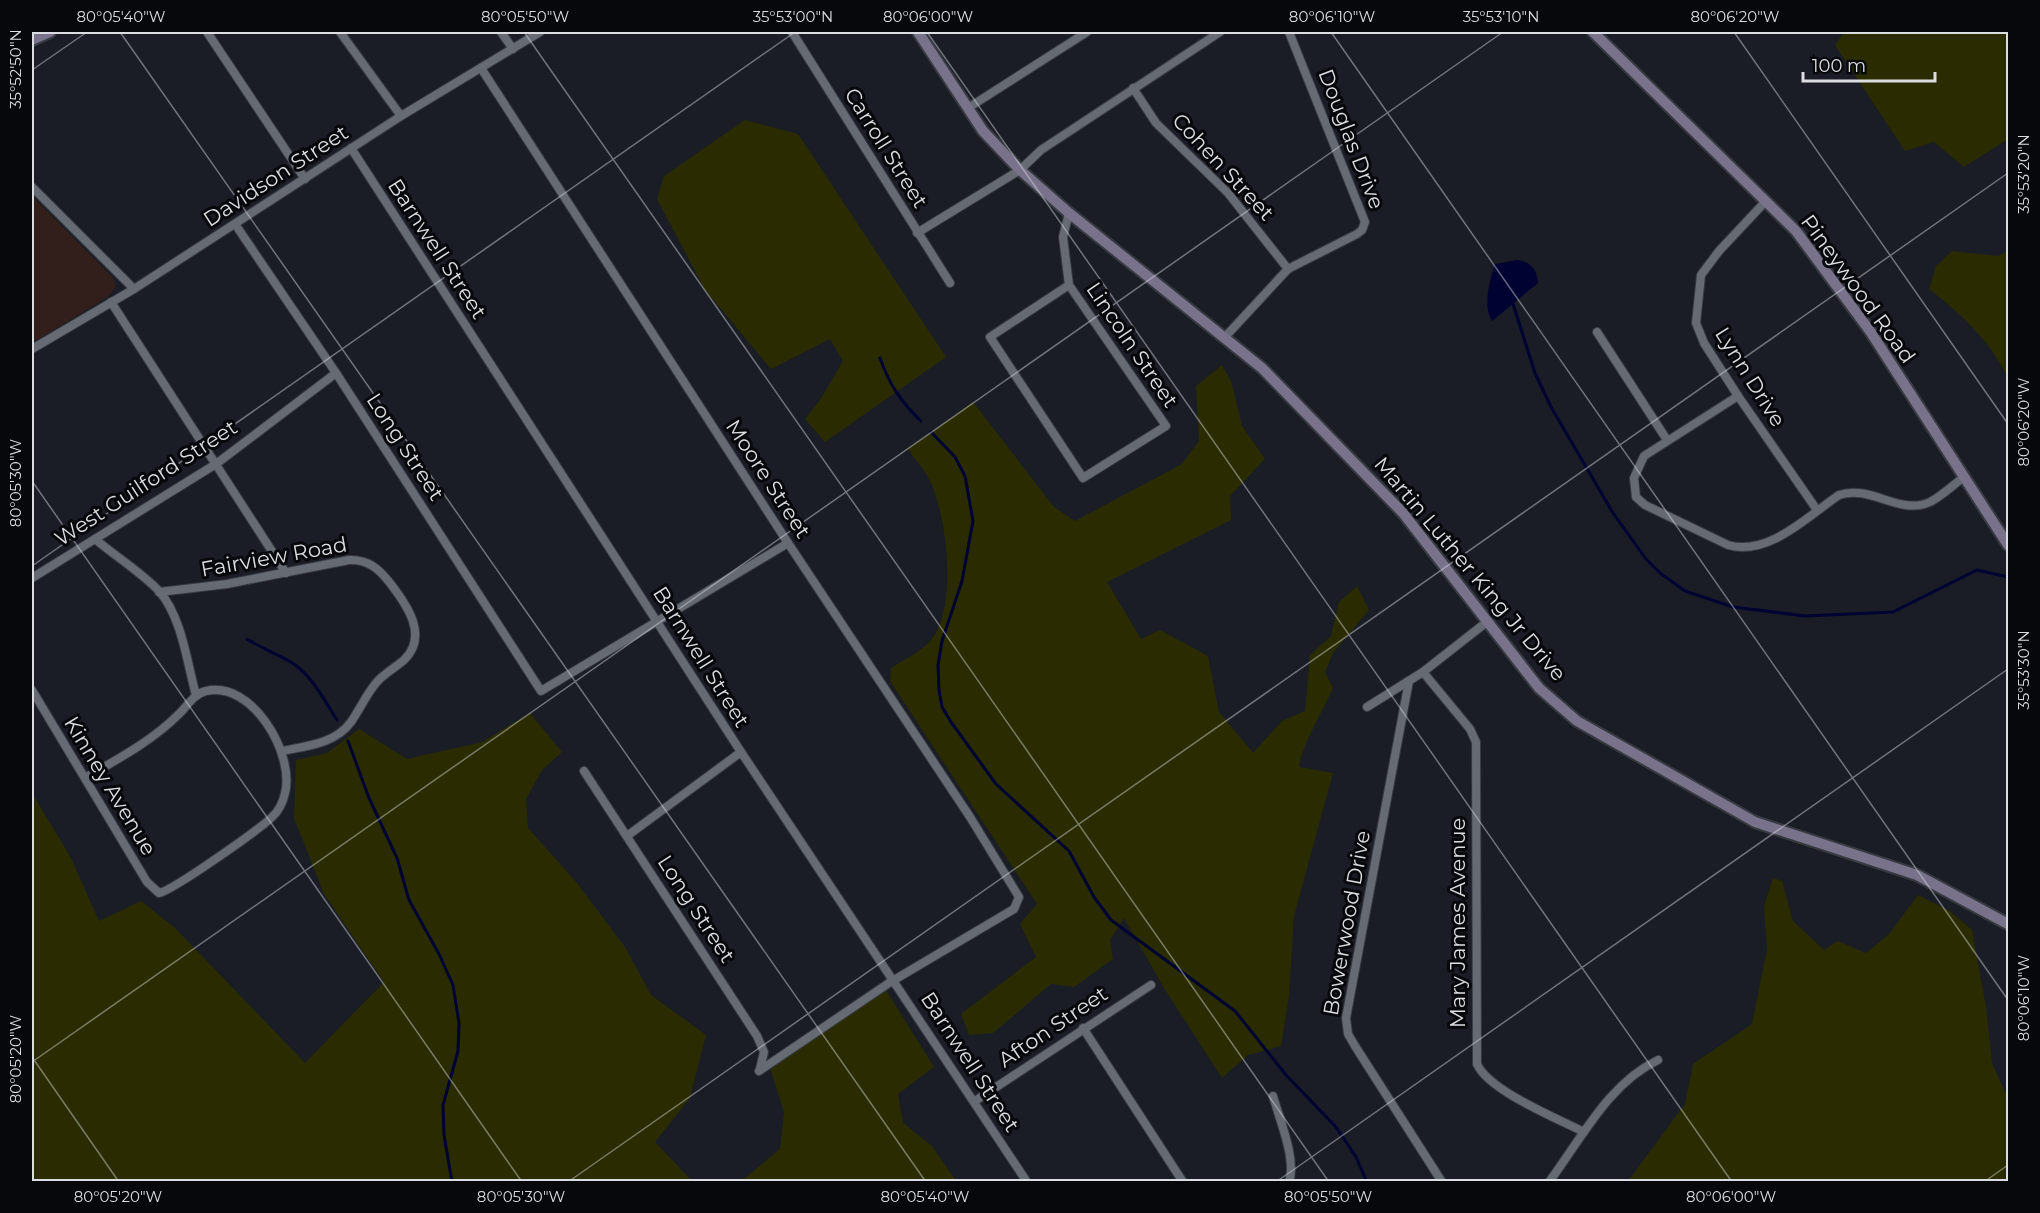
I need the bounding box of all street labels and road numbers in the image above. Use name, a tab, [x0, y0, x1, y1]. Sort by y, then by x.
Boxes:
street label: Douglas Drive	[1313, 65, 1390, 212]
street label: Carroll Street	[840, 83, 933, 212]
street label: Cohen Street	[1167, 108, 1279, 226]
street label: Davidson Street	[199, 120, 353, 232]
street label: Barnwell Street	[383, 174, 492, 323]
street label: Pineywood Road	[1796, 209, 1921, 368]
street label: Lincoln Street	[1081, 277, 1184, 412]
street label: Lynn Drive	[1710, 322, 1791, 431]
street label: Long Street	[361, 388, 449, 505]
street label: West Guilford Street	[50, 414, 242, 551]
street label: Moore Street	[721, 415, 816, 543]
street label: Martin Luther King Jr Drive	[1369, 452, 1571, 686]
street label: Fairview Road	[199, 531, 349, 582]
street label: Barnwell Street	[648, 582, 755, 732]
street label: Kinney Avenue	[59, 712, 162, 860]
street label: Mary James Avenue	[1445, 818, 1470, 1028]
street label: Bowerwood Drive	[1318, 828, 1375, 1017]
street label: Long Street	[652, 850, 740, 967]
street label: Afton Street	[993, 981, 1112, 1072]
street label: Barnwell Street	[916, 987, 1025, 1136]

